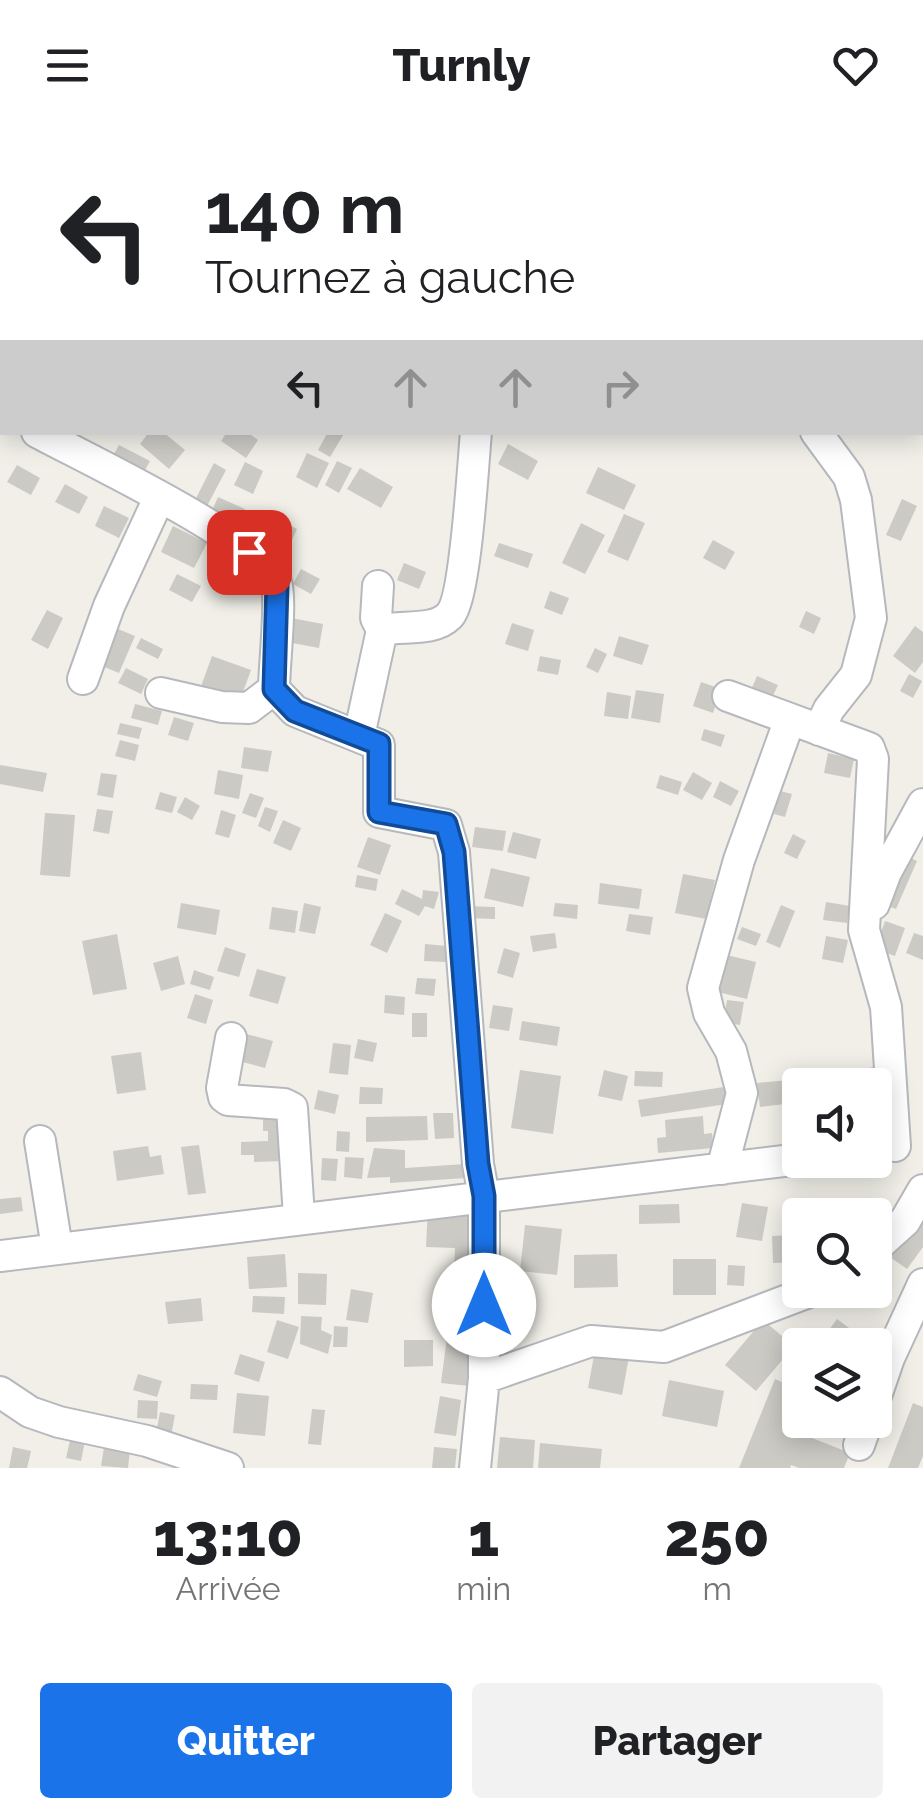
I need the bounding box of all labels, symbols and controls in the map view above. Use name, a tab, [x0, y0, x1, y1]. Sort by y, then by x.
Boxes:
icon: menu	[40, 38, 95, 93]
icon: heart	[828, 38, 883, 93]
text: Turnly	[392, 39, 531, 92]
text: 140 m	[205, 167, 405, 249]
icon: left	[40, 170, 170, 300]
text: Tournez à gauche	[205, 251, 575, 304]
icon: left	[278, 360, 333, 415]
icon: ahead	[383, 360, 438, 415]
icon: ahead	[488, 360, 543, 415]
icon: right	[593, 360, 648, 415]
pin	[207, 510, 292, 595]
icon: arrive	[222, 525, 277, 580]
map controls	[782, 1068, 892, 1438]
button: sound	[782, 1068, 892, 1178]
button: search	[782, 1198, 892, 1308]
position arrow	[432, 1253, 536, 1357]
button: layers	[782, 1328, 892, 1438]
text: 13:10	[153, 1500, 303, 1570]
text: 1	[468, 1500, 499, 1570]
text: 250	[665, 1500, 770, 1570]
text: Arrivée	[176, 1570, 281, 1607]
text: min	[456, 1570, 511, 1607]
text: m	[702, 1570, 732, 1607]
button: Quitter	[40, 1683, 452, 1798]
button: Partager	[472, 1683, 883, 1798]

